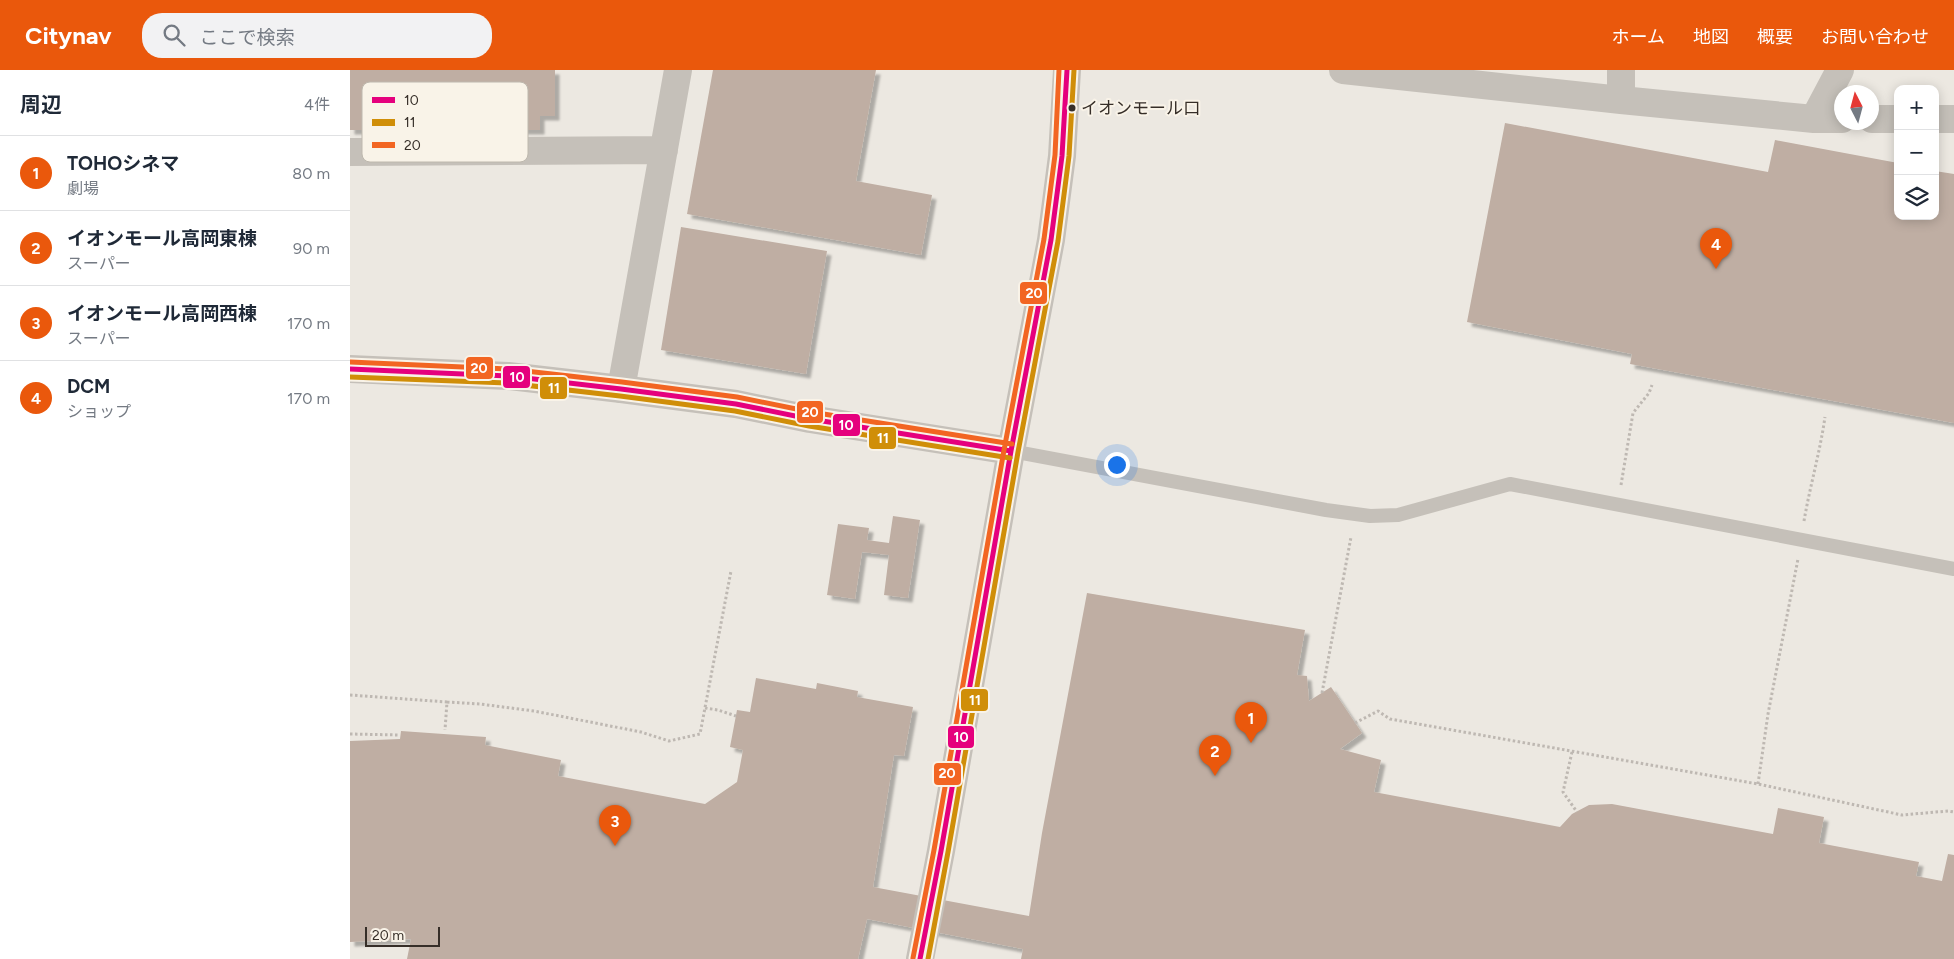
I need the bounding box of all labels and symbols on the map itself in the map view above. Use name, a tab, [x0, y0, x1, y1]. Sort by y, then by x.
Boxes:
legend	[362, 82, 528, 162]
north arrow	[1834, 85, 1879, 130]
text: 10	[404, 92, 419, 109]
place label: イオンモール口	[1081, 98, 1200, 118]
marker: イオンモール口	[1067, 103, 1077, 113]
text: 11	[404, 114, 416, 131]
text: 20	[404, 137, 421, 154]
pin: 4	[1700, 228, 1732, 269]
line badge: 20	[1019, 281, 1048, 305]
text: 20	[1025, 285, 1043, 302]
line badge: 20	[465, 356, 494, 380]
text: 20	[470, 360, 488, 377]
line badge: 10	[502, 365, 531, 389]
text: 10	[510, 369, 524, 386]
line badge: 11	[539, 376, 568, 400]
text: 11	[548, 380, 560, 397]
line badge: 20	[796, 400, 824, 424]
text: 20	[801, 404, 819, 421]
line badge: 10	[832, 413, 861, 437]
text: 10	[839, 417, 853, 434]
line badge: 11	[868, 426, 897, 450]
text: 11	[877, 430, 889, 447]
your location	[1104, 452, 1130, 478]
line badge: 11	[960, 688, 989, 712]
text: 11	[969, 692, 981, 709]
pin: 1	[1235, 702, 1267, 743]
line badge: 10	[947, 725, 975, 749]
text: 10	[954, 729, 968, 746]
pin: 2	[1199, 735, 1231, 776]
line badge: 20	[933, 762, 962, 786]
text: 20	[938, 765, 956, 782]
pin: 3	[599, 805, 631, 846]
scale bar	[365, 924, 440, 947]

